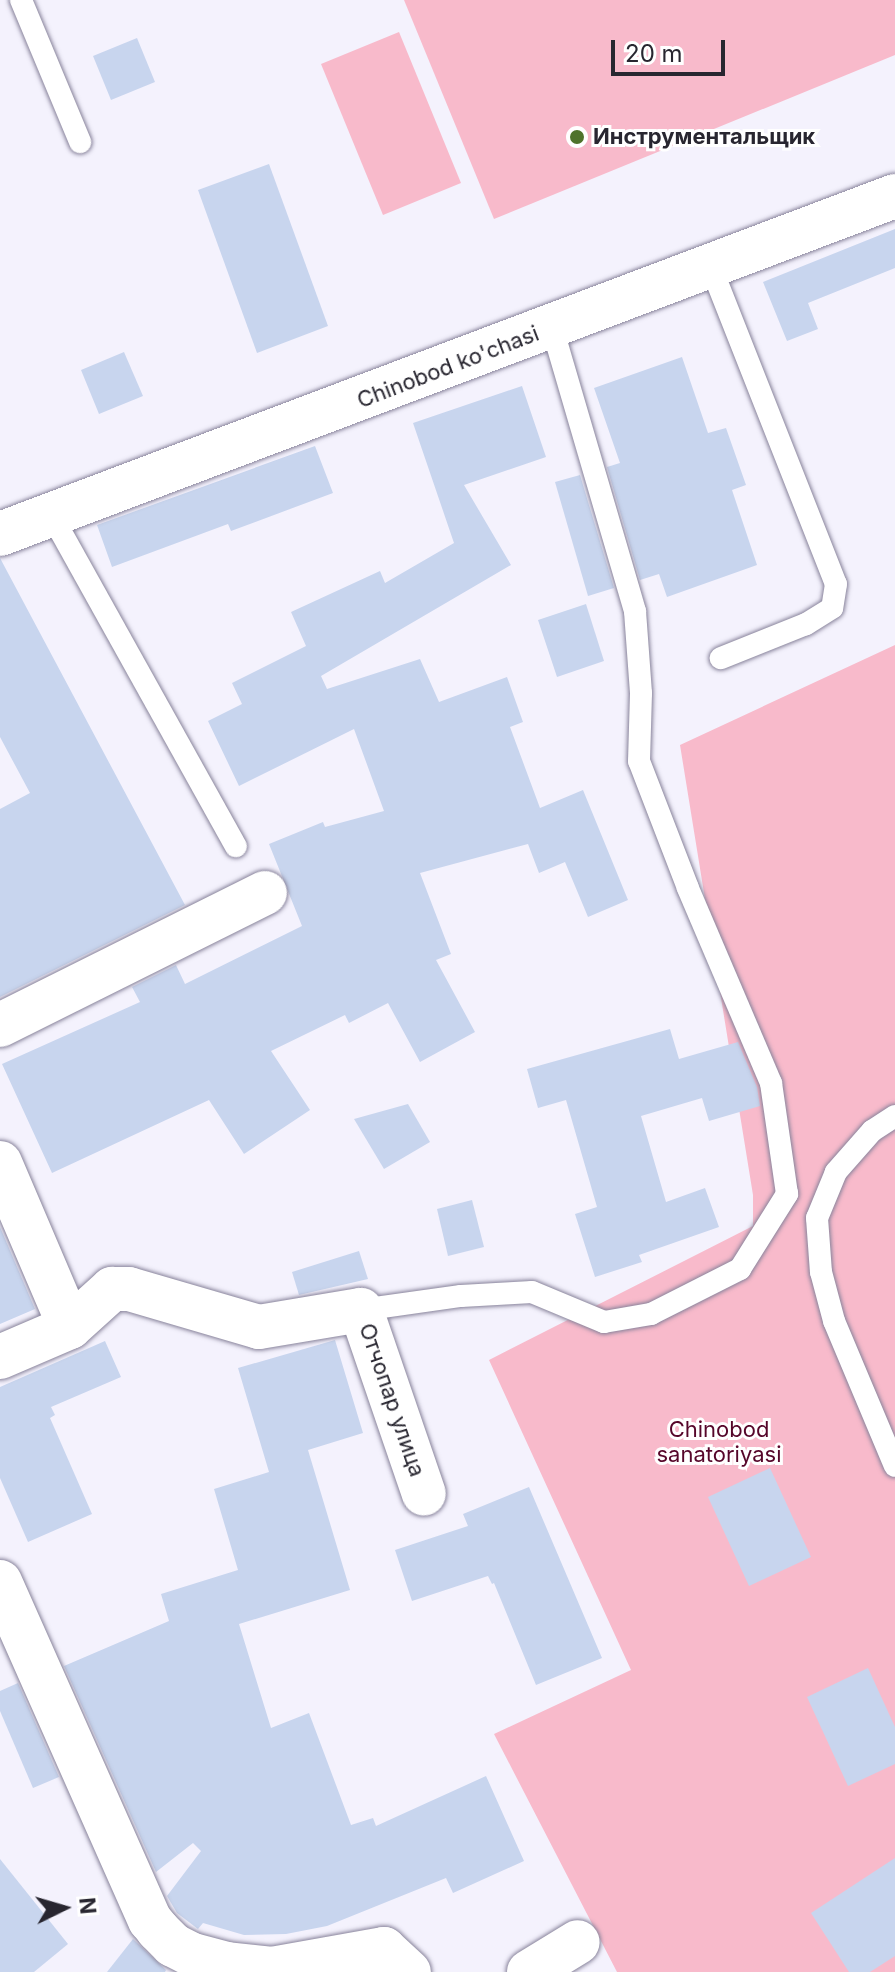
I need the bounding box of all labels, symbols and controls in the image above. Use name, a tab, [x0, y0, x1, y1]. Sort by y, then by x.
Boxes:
scale bar	[615, 24, 729, 74]
text: 20 m	[625, 39, 683, 68]
place label: Инструментальщик	[593, 124, 815, 150]
marker: Инструментальщик	[568, 128, 586, 146]
street label: Chinobod ko'chasi	[353, 320, 543, 414]
street label: Отчопар улица	[353, 1320, 431, 1480]
park label: Chinobod sanatoriyasi	[657, 1416, 781, 1468]
north arrow	[24, 1868, 104, 1948]
text: N	[74, 1896, 102, 1915]

